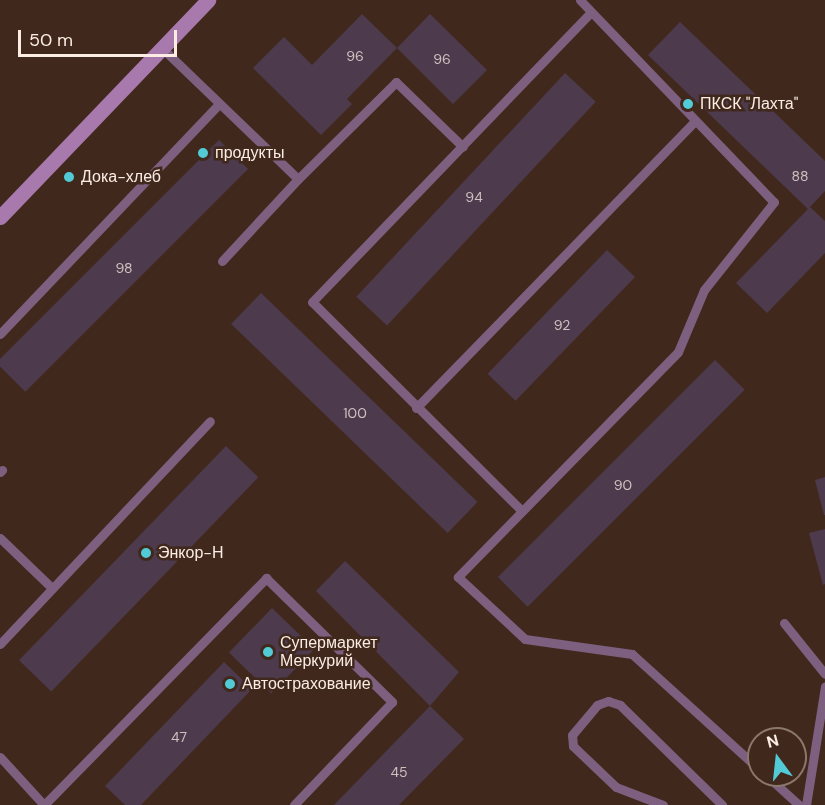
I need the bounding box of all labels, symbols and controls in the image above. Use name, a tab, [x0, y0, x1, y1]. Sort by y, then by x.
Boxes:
scale bar	[21, 18, 180, 56]
text: 50 m	[29, 28, 73, 52]
house number: 96	[346, 48, 364, 64]
house number: 96	[433, 51, 451, 67]
place label: ПКСК "Лахта"	[700, 94, 798, 114]
marker: ПКСК "Лахта"	[681, 97, 695, 111]
place label: продукты	[215, 143, 284, 163]
marker: продукты	[196, 146, 210, 160]
place label: Дока-хлеб	[81, 167, 161, 187]
house number: 88	[791, 168, 809, 184]
marker: Дока-хлеб	[62, 170, 76, 184]
house number: 94	[465, 189, 483, 205]
house number: 98	[115, 260, 133, 276]
house number: 92	[554, 317, 570, 333]
house number: 100	[343, 405, 367, 421]
house number: 90	[614, 477, 632, 493]
place label: Энкор-Н	[158, 543, 224, 563]
marker: Энкор-Н	[139, 546, 153, 560]
place label: Супермаркет Меркурий	[280, 633, 378, 671]
marker: Супермаркет Меркурий	[261, 645, 275, 659]
place label: Автострахование	[242, 674, 371, 694]
marker: Автострахование	[223, 677, 237, 691]
north arrow	[747, 727, 807, 787]
house number: 47	[171, 729, 187, 745]
text: N	[764, 729, 781, 753]
house number: 45	[390, 764, 408, 780]

